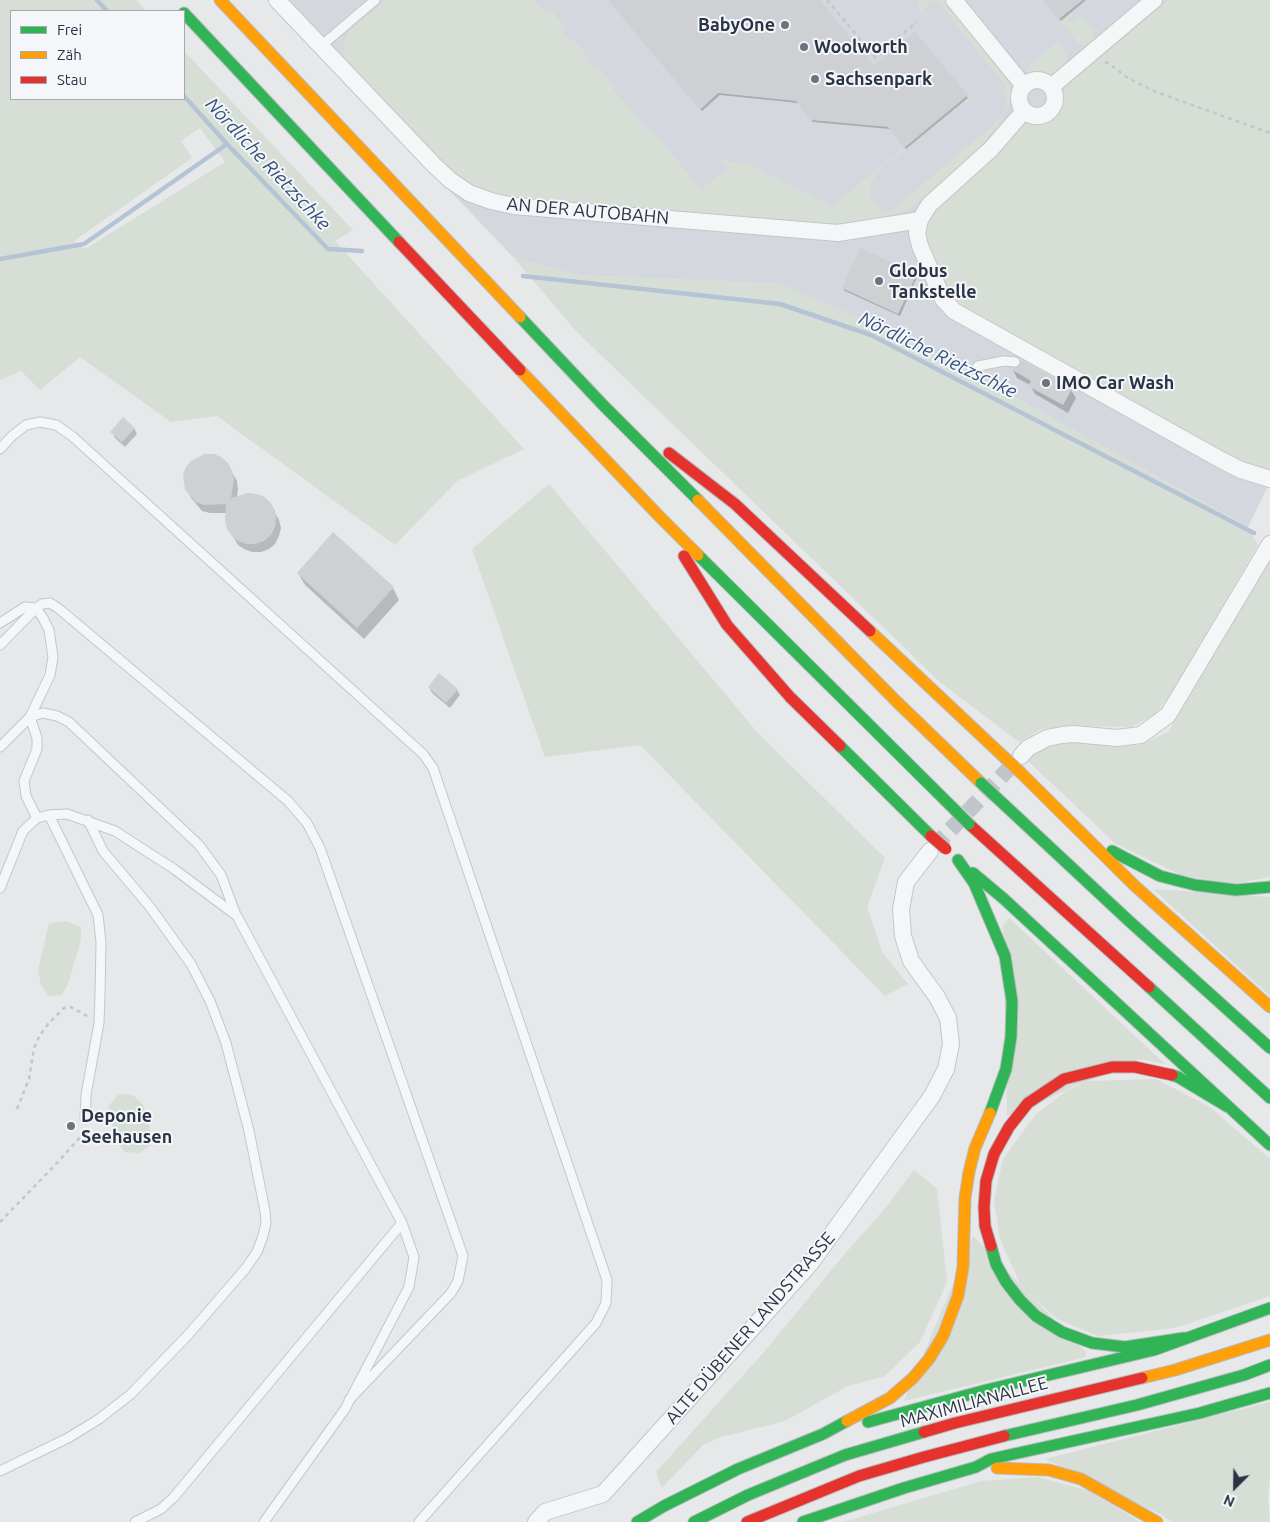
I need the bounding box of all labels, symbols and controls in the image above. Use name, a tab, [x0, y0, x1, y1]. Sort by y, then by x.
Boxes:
legend	[10, 10, 185, 100]
place label: BabyOne	[698, 14, 775, 36]
marker: BabyOne	[779, 19, 791, 31]
text: Frei	[57, 21, 82, 38]
place label: Woolworth	[814, 36, 908, 58]
marker: Woolworth	[798, 41, 810, 53]
text: Zäh	[57, 46, 82, 63]
place label: Sachsenpark	[825, 68, 932, 90]
text: Stau	[57, 71, 87, 88]
marker: Sachsenpark	[809, 73, 821, 85]
water label: Nördliche Rietzschke	[201, 93, 335, 235]
street label: AN DER AUTOBAHN	[506, 193, 670, 229]
place label: Globus Tankstelle	[889, 260, 977, 302]
marker: Globus Tankstelle	[873, 275, 885, 287]
water label: Nördliche Rietzschke	[855, 307, 1021, 403]
place label: IMO Car Wash	[1056, 372, 1174, 394]
marker: IMO Car Wash	[1040, 377, 1052, 389]
place label: Deponie Seehausen	[81, 1105, 172, 1148]
marker: Deponie Seehausen	[65, 1120, 77, 1132]
street label: ALTE DÜBENER LANDSTRASSE	[661, 1228, 839, 1428]
street label: MAXIMILIANALLEE	[898, 1372, 1050, 1432]
north arrow	[1210, 1462, 1260, 1512]
text: N	[1221, 1491, 1237, 1510]

